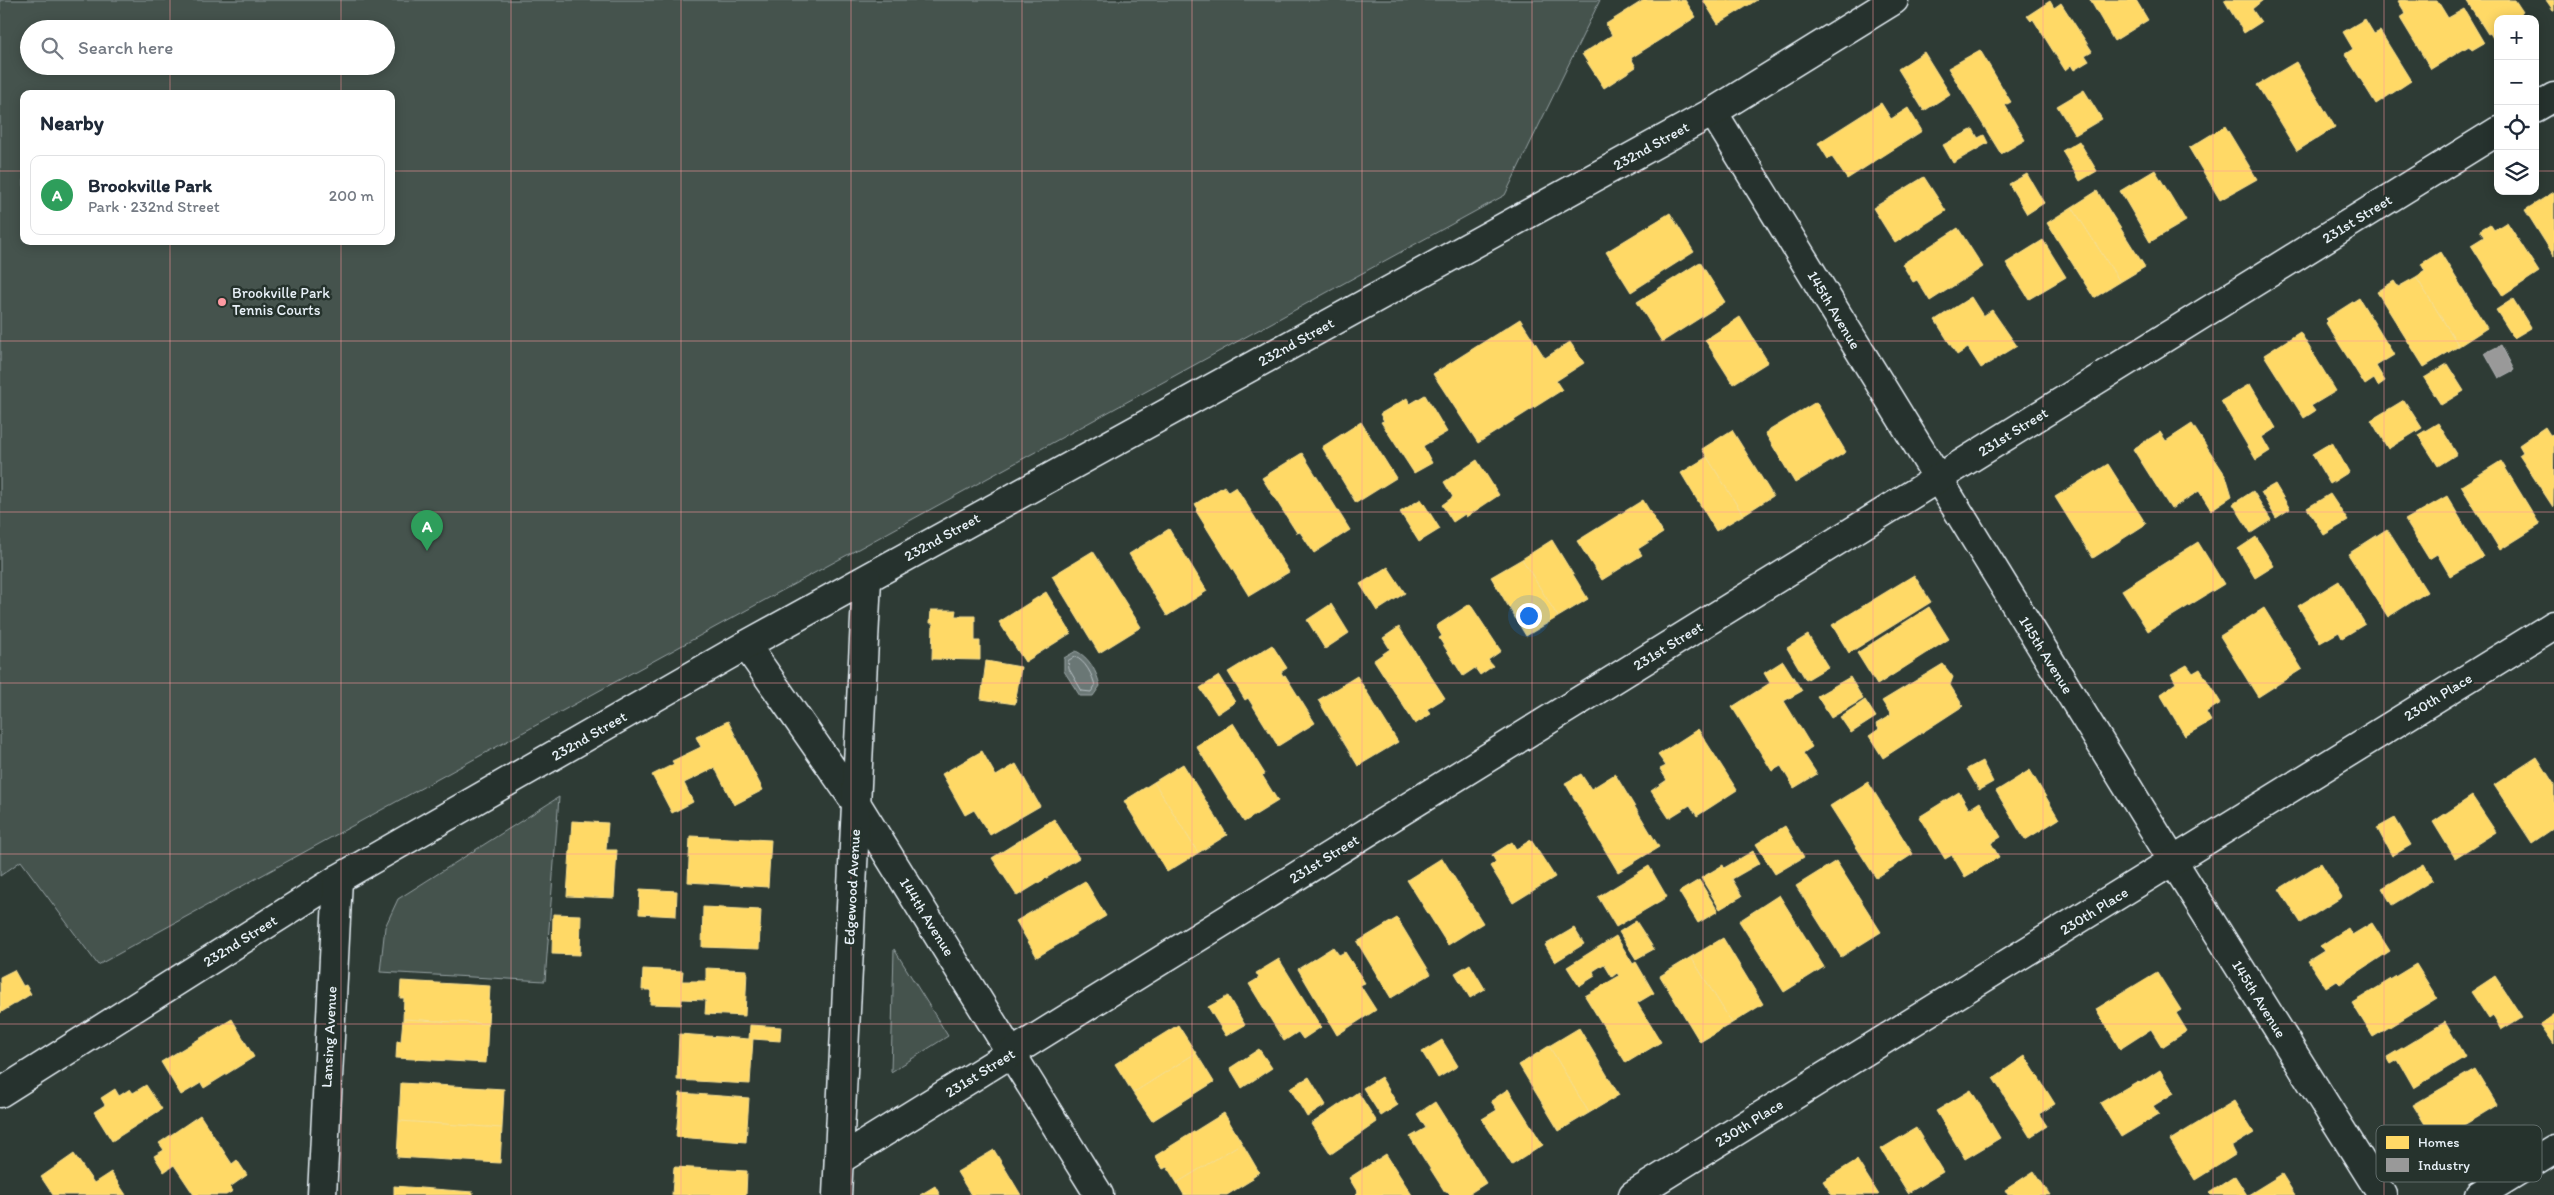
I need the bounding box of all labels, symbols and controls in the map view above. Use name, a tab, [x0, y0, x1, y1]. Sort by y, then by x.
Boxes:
map controls	[2494, 15, 2539, 195]
button: +	[2494, 15, 2539, 60]
search box	[20, 20, 395, 75]
icon: search	[38, 34, 66, 62]
text: Search here	[78, 36, 173, 59]
button: −	[2494, 60, 2539, 105]
button: locate	[2494, 105, 2539, 150]
text: Nearby	[40, 110, 104, 135]
street label: 232nd Street	[1610, 118, 1692, 174]
button: layers	[2494, 150, 2539, 195]
text: Brookville Park	[88, 174, 212, 197]
text: A	[52, 186, 62, 205]
text: 200 m	[329, 186, 374, 205]
street label: 231st Street	[2319, 190, 2395, 247]
text: Park · 232nd Street	[88, 197, 220, 216]
street label: 145th Avenue	[1804, 268, 1864, 352]
place label: Brookville Park Tennis Courts	[232, 284, 330, 319]
marker: Brookville Park Tennis Courts	[216, 296, 228, 308]
street label: 232nd Street	[1255, 314, 1337, 370]
street label: 231st Street	[1975, 403, 2051, 460]
street label: 232nd Street	[901, 509, 983, 565]
pin: A	[411, 510, 443, 551]
your location	[1516, 603, 1542, 629]
street label: 145th Avenue	[2015, 613, 2077, 697]
street label: 231st Street	[1630, 617, 1706, 674]
street label: 230th Place	[2401, 669, 2475, 725]
street label: 232nd Street	[548, 707, 630, 765]
street label: Edgewood Avenue	[840, 829, 864, 945]
street label: 231st Street	[1286, 830, 1362, 887]
street label: 144th Avenue	[896, 874, 958, 960]
street label: 230th Place	[2057, 883, 2131, 939]
street label: 232nd Street	[200, 911, 281, 971]
street label: 145th Avenue	[2228, 957, 2290, 1041]
street label: Lansing Avenue	[317, 986, 341, 1088]
street label: 231st Street	[942, 1044, 1018, 1101]
street label: 230th Place	[1712, 1095, 1786, 1151]
legend	[2376, 1125, 2542, 1182]
text: Homes	[2418, 1134, 2460, 1151]
text: Industry	[2418, 1157, 2470, 1174]

